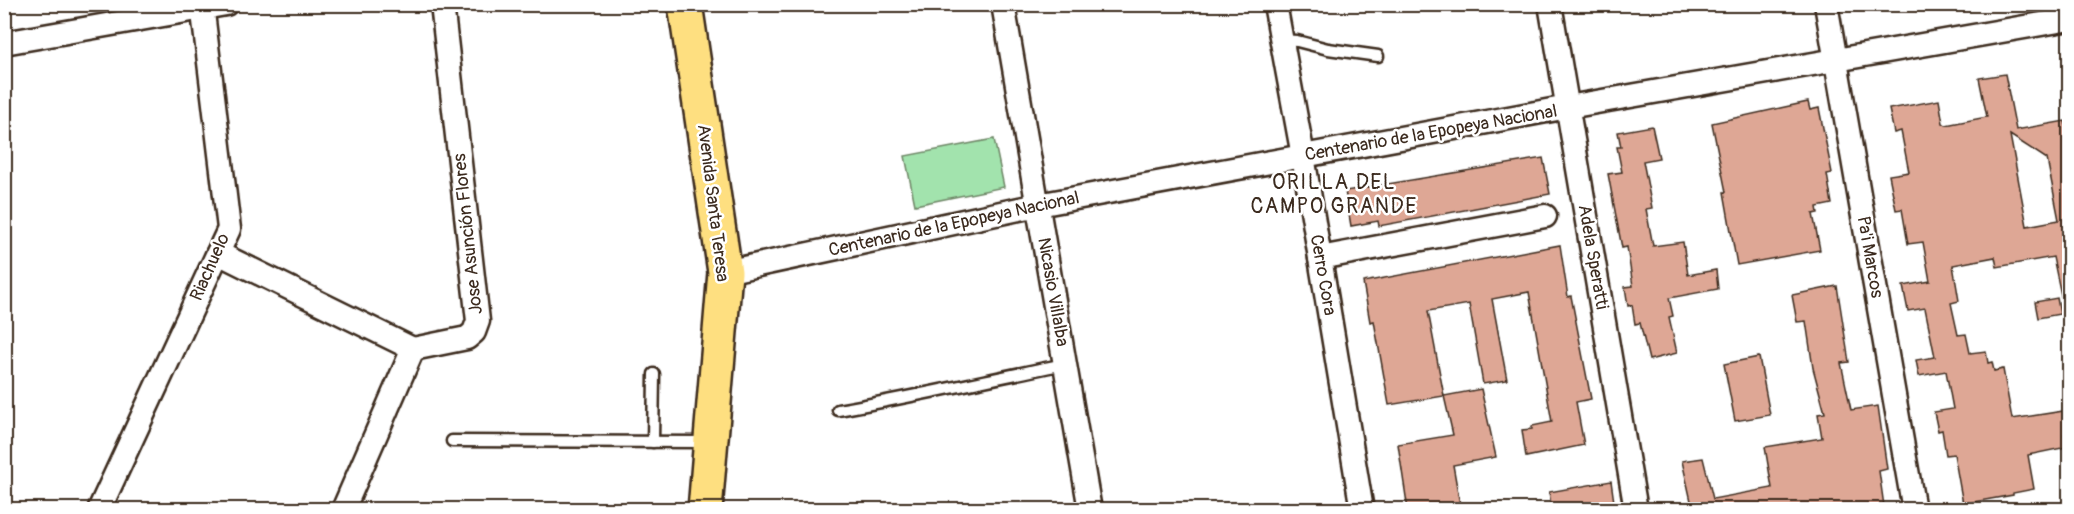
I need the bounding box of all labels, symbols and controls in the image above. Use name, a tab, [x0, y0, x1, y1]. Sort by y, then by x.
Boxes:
street label: Centenario de la Epopeya Nacional	[1303, 99, 1559, 167]
street label: Avenida Santa Teresa	[692, 123, 734, 283]
street label: Jose Asunción Flores	[448, 152, 488, 316]
district label: ORILLA DEL CAMPO GRANDE	[1250, 169, 1418, 220]
street label: Centenario de la Epopeya Nacional	[827, 186, 1081, 262]
street label: Adela Speratti	[1572, 203, 1614, 311]
street label: Pa'i Marcos	[1851, 214, 1889, 300]
street label: Riachuelo	[185, 229, 235, 304]
street label: Cerro Cora	[1305, 233, 1341, 317]
street label: Nicasio Villalba	[1032, 236, 1074, 348]

